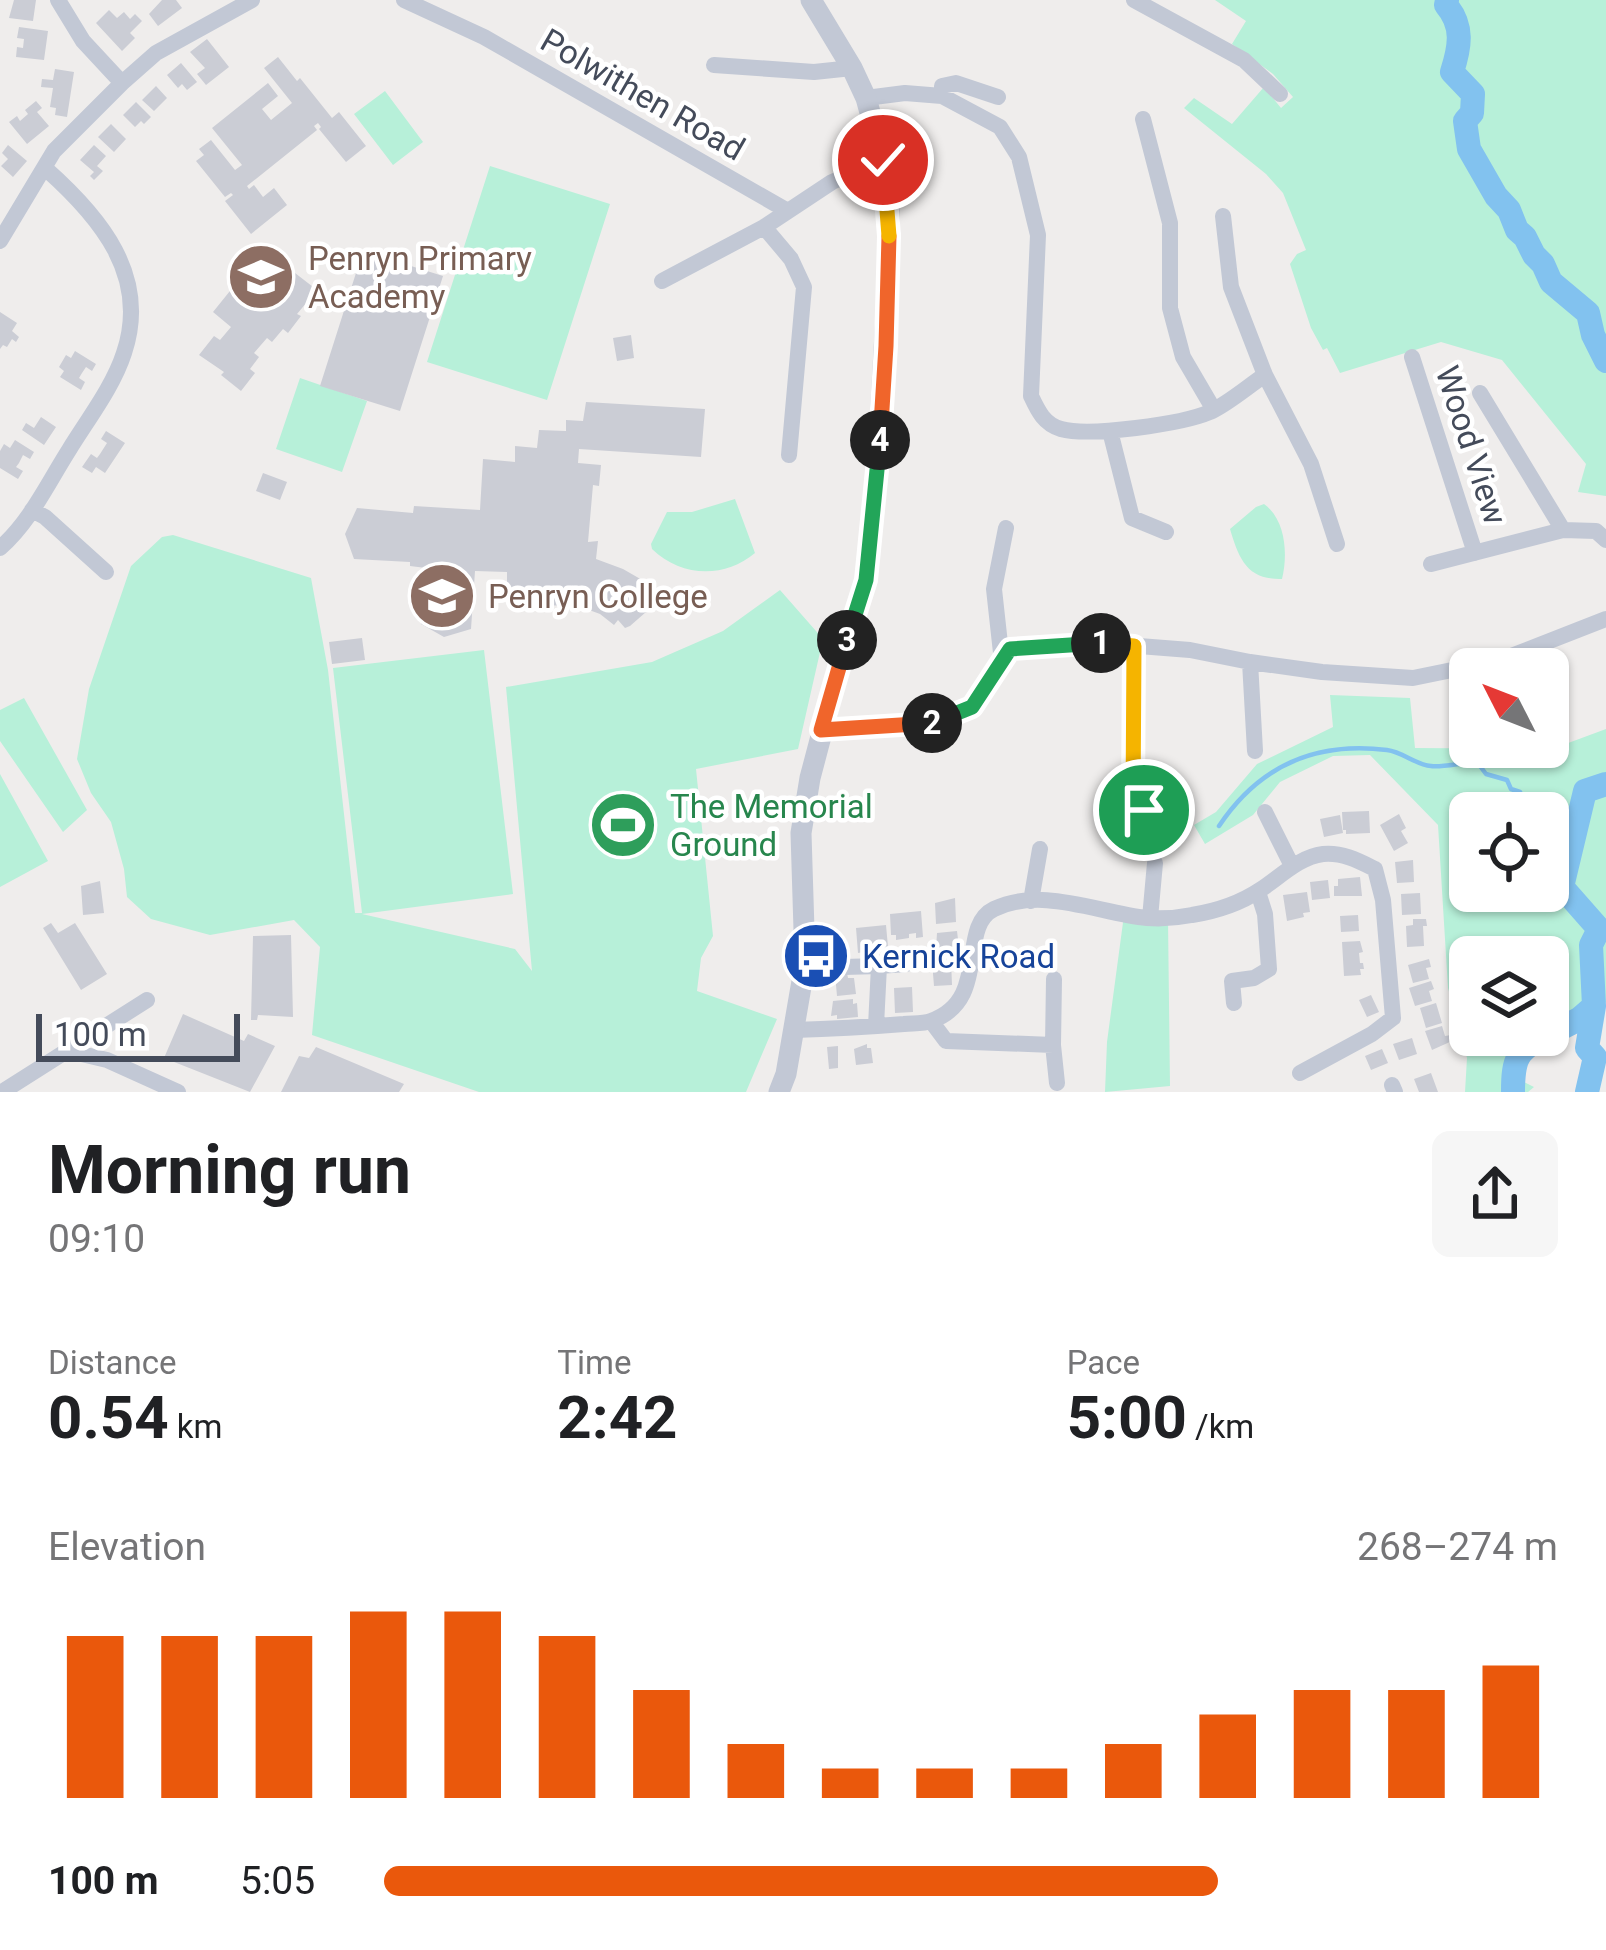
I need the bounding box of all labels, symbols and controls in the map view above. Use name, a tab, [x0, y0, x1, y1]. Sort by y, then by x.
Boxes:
street label: Polwithen Road	[534, 20, 752, 169]
pin	[832, 109, 934, 211]
icon: check	[850, 127, 916, 193]
place label: Penryn Primary Academy	[308, 239, 532, 316]
school or university icon: Penryn Primary Academy	[226, 242, 296, 312]
street label: Wood View	[1428, 361, 1516, 530]
pin: 4	[850, 410, 910, 470]
text: 4	[871, 420, 889, 459]
school or university icon: Penryn College	[407, 561, 477, 631]
place label: Penryn College	[488, 577, 708, 616]
pin: 3	[817, 610, 877, 670]
pin: 1	[1071, 613, 1131, 673]
text: 3	[838, 620, 856, 659]
text: 1	[1092, 623, 1110, 662]
north arrow	[1449, 648, 1569, 768]
map controls	[1449, 648, 1569, 1056]
pin: 2	[902, 693, 962, 753]
text: 2	[923, 703, 941, 742]
pin	[1093, 759, 1195, 861]
icon: arrive	[1111, 777, 1177, 843]
place label: The Memorial Ground	[670, 787, 873, 864]
sports icon: The Memorial Ground	[588, 790, 658, 860]
button: locate	[1449, 792, 1569, 912]
bus stop icon: Kernick Road	[781, 921, 851, 991]
button: layers	[1449, 936, 1569, 1056]
place label: Kernick Road	[862, 937, 1055, 976]
scale bar	[36, 1008, 240, 1061]
text: 100 m	[54, 1015, 147, 1054]
button: share	[1432, 1131, 1558, 1257]
text: Morning run	[48, 1132, 411, 1209]
text: 09:10	[48, 1216, 145, 1262]
text: Distance	[48, 1343, 176, 1382]
text: Time	[557, 1343, 631, 1382]
text: Pace	[1067, 1343, 1140, 1382]
text: 0.54	[48, 1382, 169, 1453]
text: 2:42	[557, 1382, 678, 1453]
text: 5:00	[1067, 1382, 1187, 1453]
text: km	[169, 1407, 223, 1446]
text: /km	[1187, 1407, 1254, 1446]
text: Elevation	[48, 1524, 206, 1570]
text: 268–274 m	[1357, 1524, 1558, 1570]
text: 100 m	[48, 1858, 159, 1904]
text: 5:05	[240, 1858, 315, 1904]

